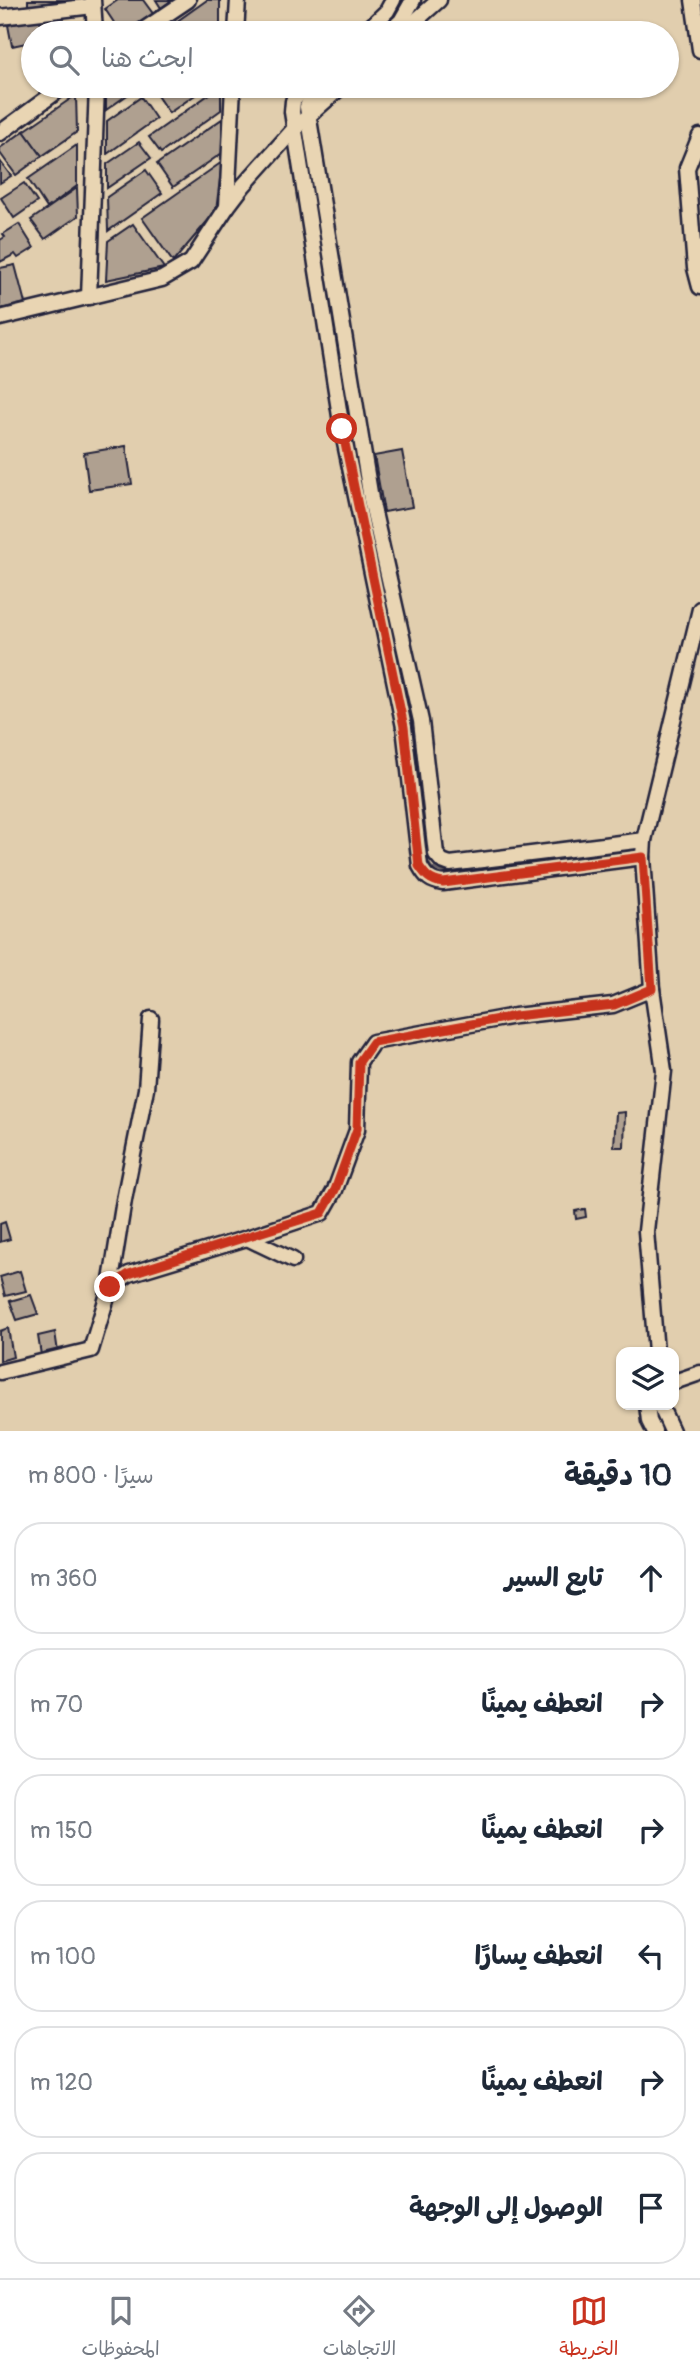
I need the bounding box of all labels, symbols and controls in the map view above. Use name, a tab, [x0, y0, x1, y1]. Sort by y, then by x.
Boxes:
search box	[21, 21, 679, 98]
icon: search	[45, 41, 83, 79]
text: ابحث هنا	[101, 43, 194, 75]
route start	[326, 413, 357, 444]
route end	[94, 1271, 125, 1302]
map controls	[616, 1347, 679, 1410]
button: layers	[616, 1347, 679, 1410]
text: 10 دقيقة	[564, 1457, 672, 1494]
text: سيرًا · 800 m	[28, 1461, 154, 1490]
icon: ahead	[632, 1559, 670, 1597]
text: تابع السير	[505, 1562, 603, 1594]
text: 360 m	[30, 1564, 97, 1593]
icon: right	[632, 1685, 670, 1723]
text: انعطف يمينًا	[481, 1688, 603, 1720]
text: 70 m	[30, 1690, 83, 1719]
icon: right	[632, 1811, 670, 1849]
text: انعطف يمينًا	[481, 1814, 603, 1846]
text: 150 m	[30, 1816, 93, 1845]
icon: left	[632, 1937, 670, 1975]
text: انعطف يسارًا	[474, 1940, 603, 1972]
text: 100 m	[30, 1942, 96, 1971]
icon: right	[632, 2063, 670, 2101]
text: انعطف يمينًا	[481, 2066, 603, 2098]
text: 120 m	[30, 2068, 93, 2097]
icon: arrive	[632, 2189, 670, 2227]
text: الوصول إلى الوجهة	[409, 2192, 603, 2224]
tab: المحفوظات	[82, 2292, 160, 2365]
tab: الاتجاهات	[323, 2292, 396, 2365]
tab: الخريطة	[559, 2292, 618, 2365]

